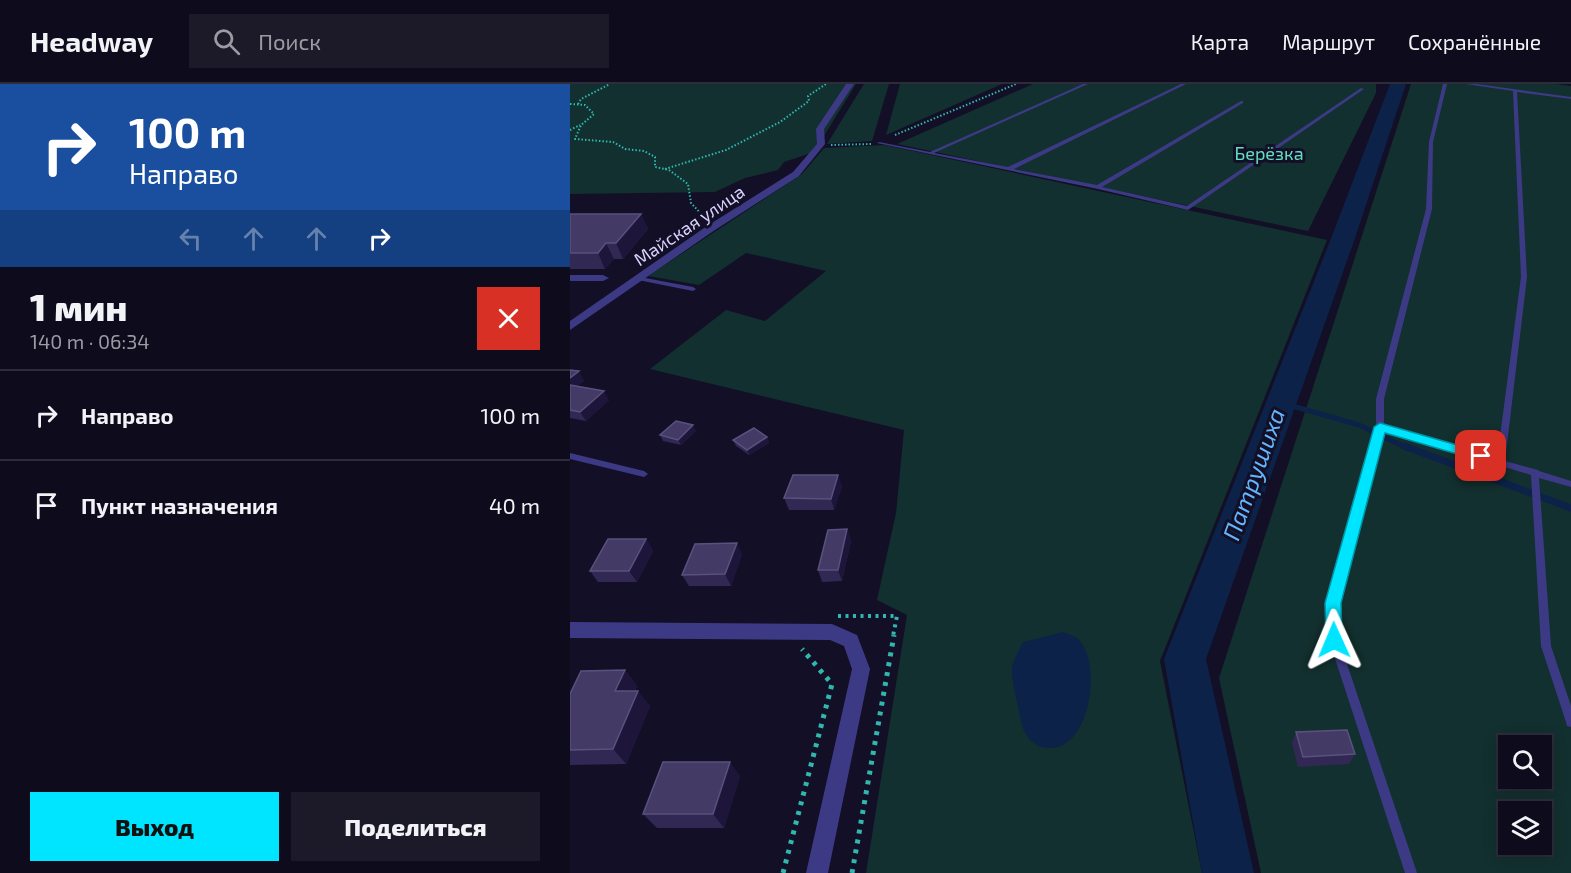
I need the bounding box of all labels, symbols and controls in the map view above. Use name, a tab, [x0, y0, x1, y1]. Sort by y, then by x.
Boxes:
search box	[189, 14, 609, 68]
text: Headway	[30, 24, 153, 58]
icon: search	[210, 25, 243, 58]
text: Поиск	[258, 28, 321, 54]
text: Карта	[1191, 29, 1249, 54]
text: Маршрут	[1282, 29, 1375, 54]
text: Сохранённые	[1408, 29, 1541, 54]
text: 100 m	[129, 106, 246, 156]
icon: right	[30, 108, 108, 186]
park label: Берёзка	[1234, 142, 1304, 164]
text: Направо	[129, 157, 238, 189]
street label: Майская улица	[629, 180, 749, 270]
icon: left	[174, 222, 207, 255]
icon: ahead	[237, 222, 270, 255]
icon: ahead	[300, 222, 333, 255]
icon: right	[363, 222, 396, 255]
text: 1 мин	[30, 285, 128, 328]
button: close	[477, 287, 540, 350]
text: 140 m · 06:34	[30, 329, 150, 353]
icon: right	[30, 399, 63, 432]
text: Направо	[81, 402, 174, 428]
text: 100 m	[481, 402, 540, 428]
water label: Патрушиха	[1216, 404, 1290, 544]
pin	[1455, 430, 1506, 481]
icon: arrive	[1464, 439, 1497, 472]
icon: arrive	[30, 489, 63, 522]
text: Пункт назначения	[81, 492, 278, 518]
text: 40 m	[489, 492, 540, 518]
position arrow	[1302, 608, 1366, 672]
map controls	[1498, 735, 1552, 855]
button: search	[1498, 735, 1552, 789]
button: Выход	[30, 792, 279, 861]
button: Поделиться	[291, 792, 540, 861]
button: layers	[1498, 801, 1552, 855]

